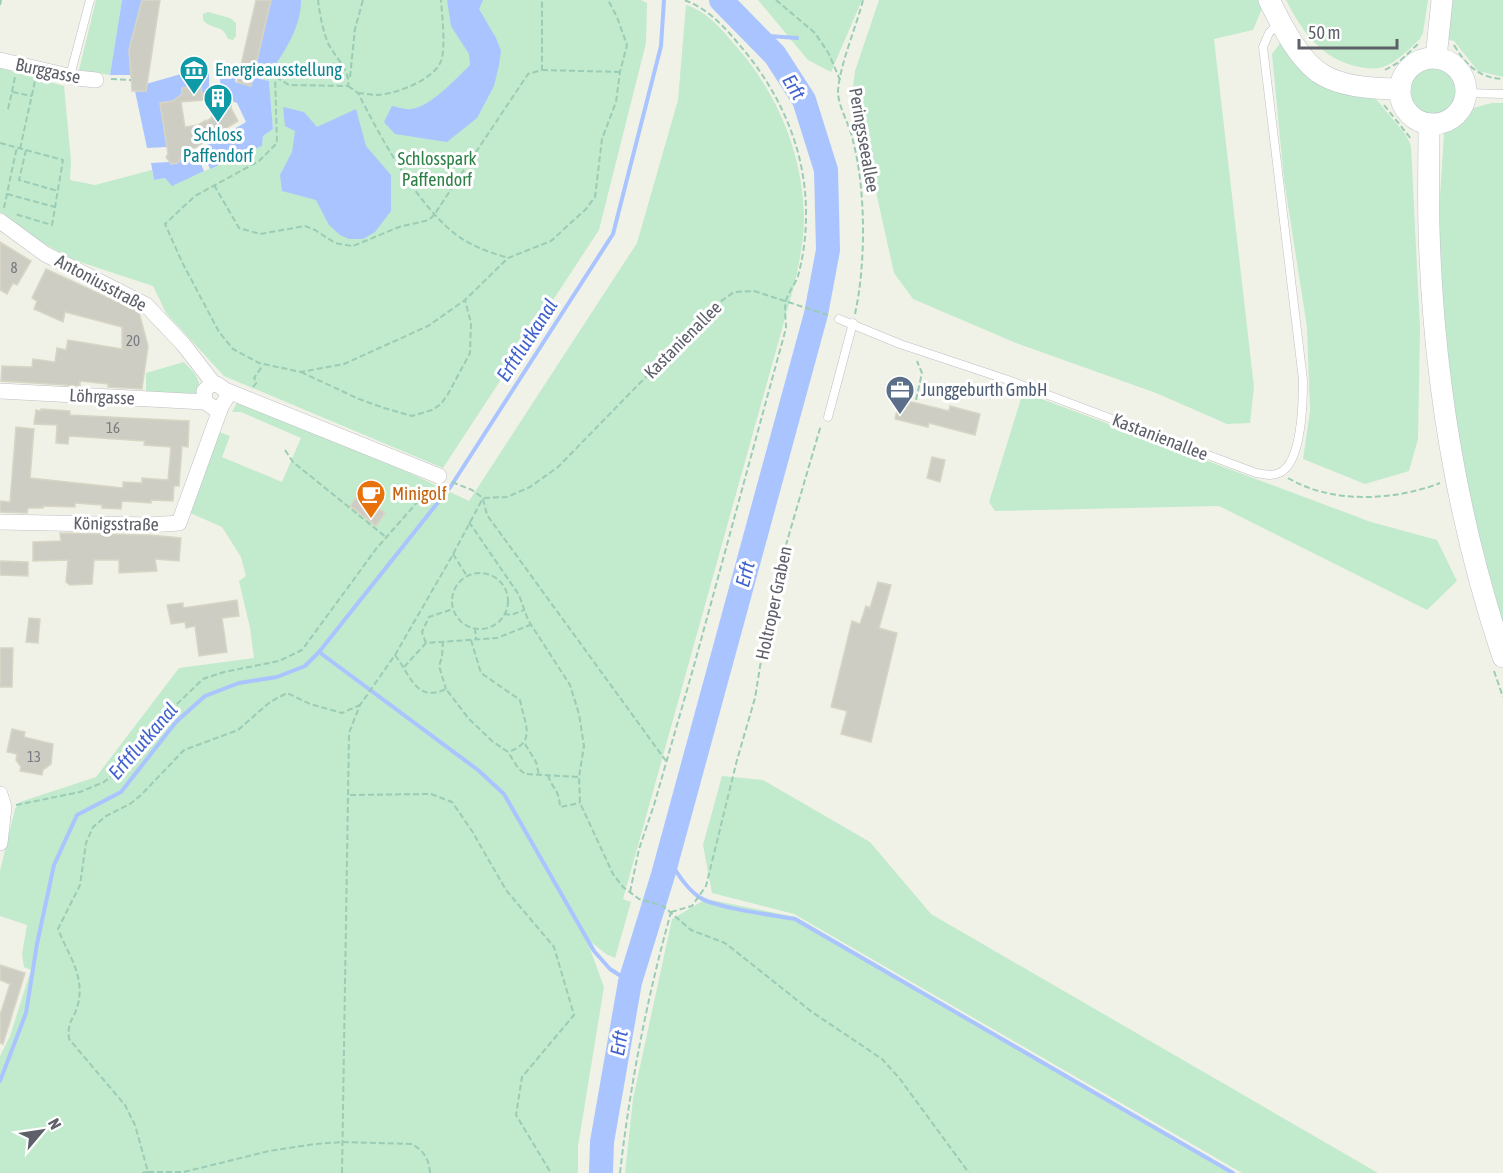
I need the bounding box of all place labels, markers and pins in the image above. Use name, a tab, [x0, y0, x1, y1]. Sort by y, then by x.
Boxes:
museum icon: Energieausstellung	[178, 54, 210, 96]
place label: Energieausstellung	[215, 59, 342, 80]
building icon: Schloss Paffendorf	[202, 82, 234, 124]
place label: Schloss Paffendorf	[183, 124, 253, 166]
office icon: Junggeburth GmbH	[884, 374, 916, 416]
place label: Junggeburth GmbH	[921, 379, 1047, 400]
cafe icon: Minigolf	[355, 478, 387, 520]
place label: Minigolf	[392, 483, 447, 504]

